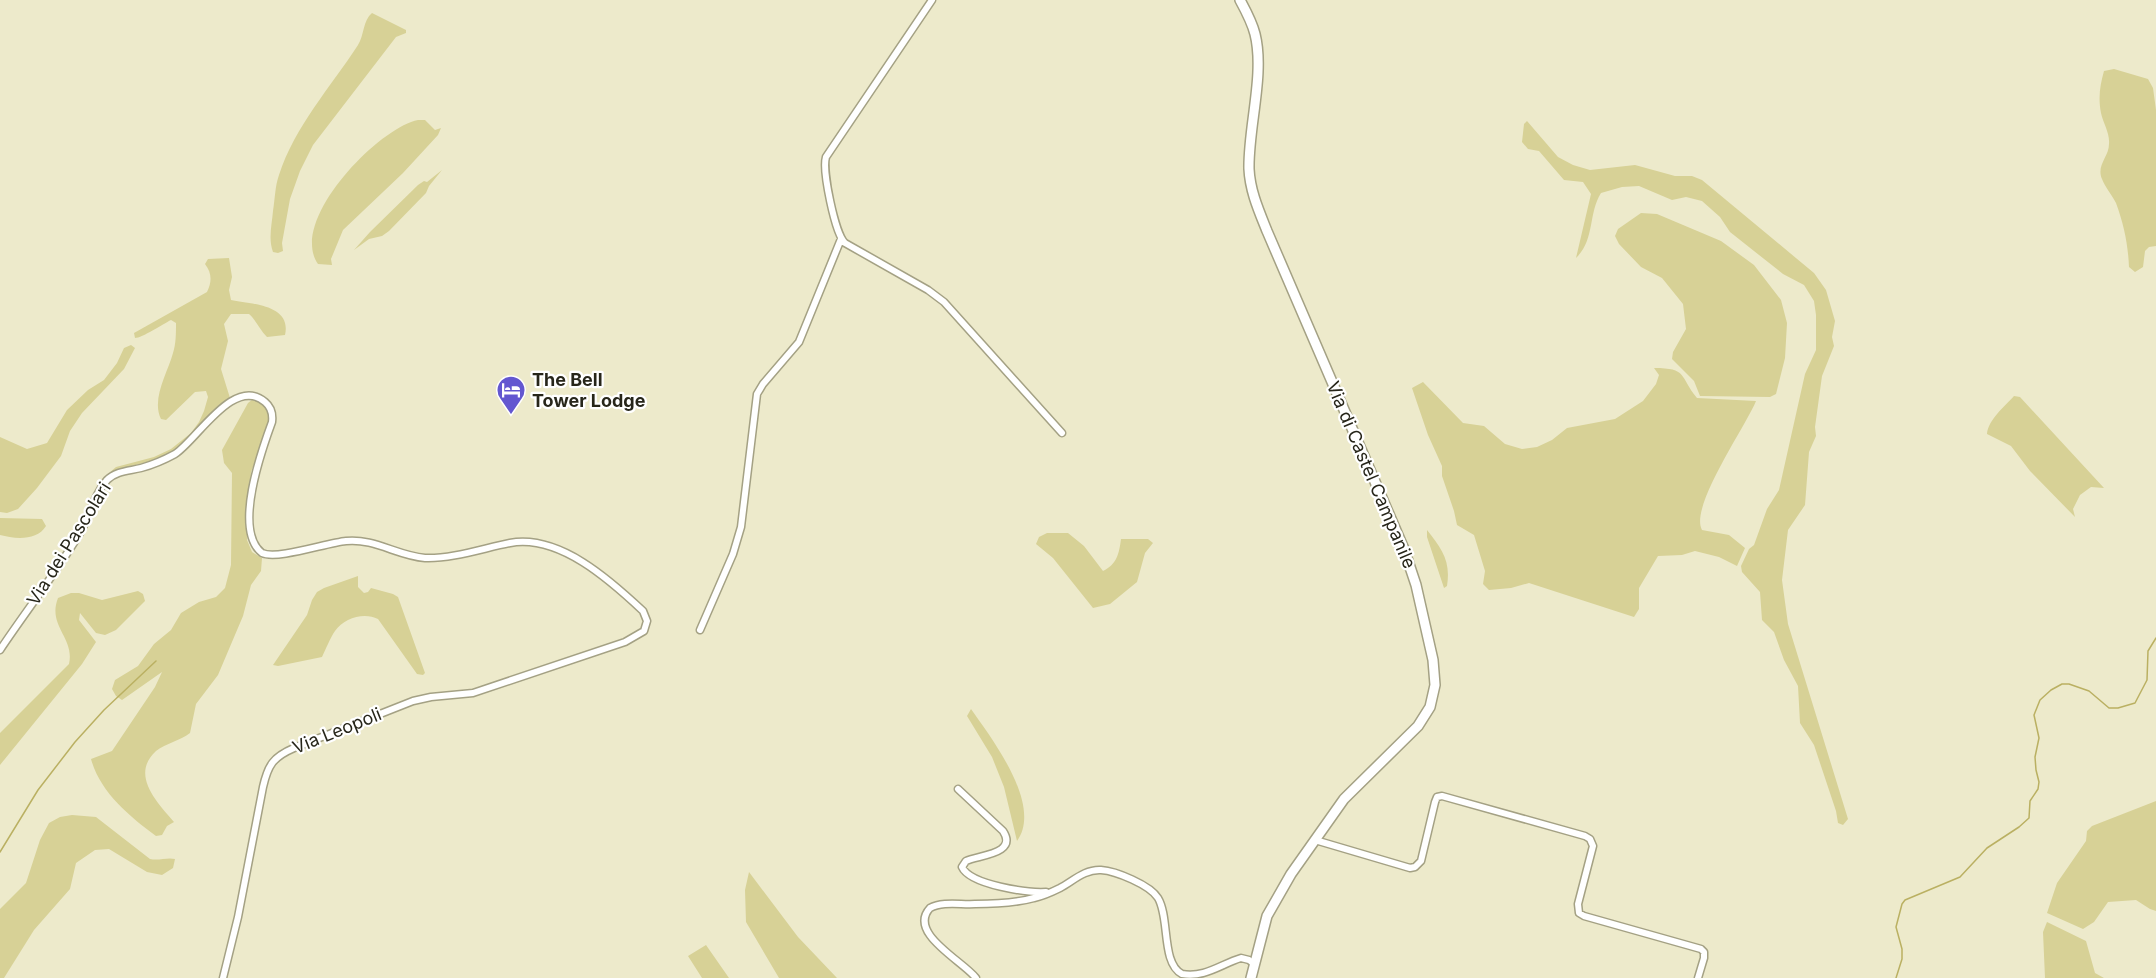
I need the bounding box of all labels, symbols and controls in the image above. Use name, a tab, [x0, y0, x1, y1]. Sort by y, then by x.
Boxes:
place label: The Bell Tower Lodge	[532, 369, 646, 411]
hotel icon: The Bell Tower Lodge	[495, 374, 527, 416]
street label: Via di Castel Campanile	[1323, 378, 1420, 571]
street label: Via dei Pascolari	[22, 478, 115, 609]
street label: Via Leopoli	[289, 703, 384, 758]

